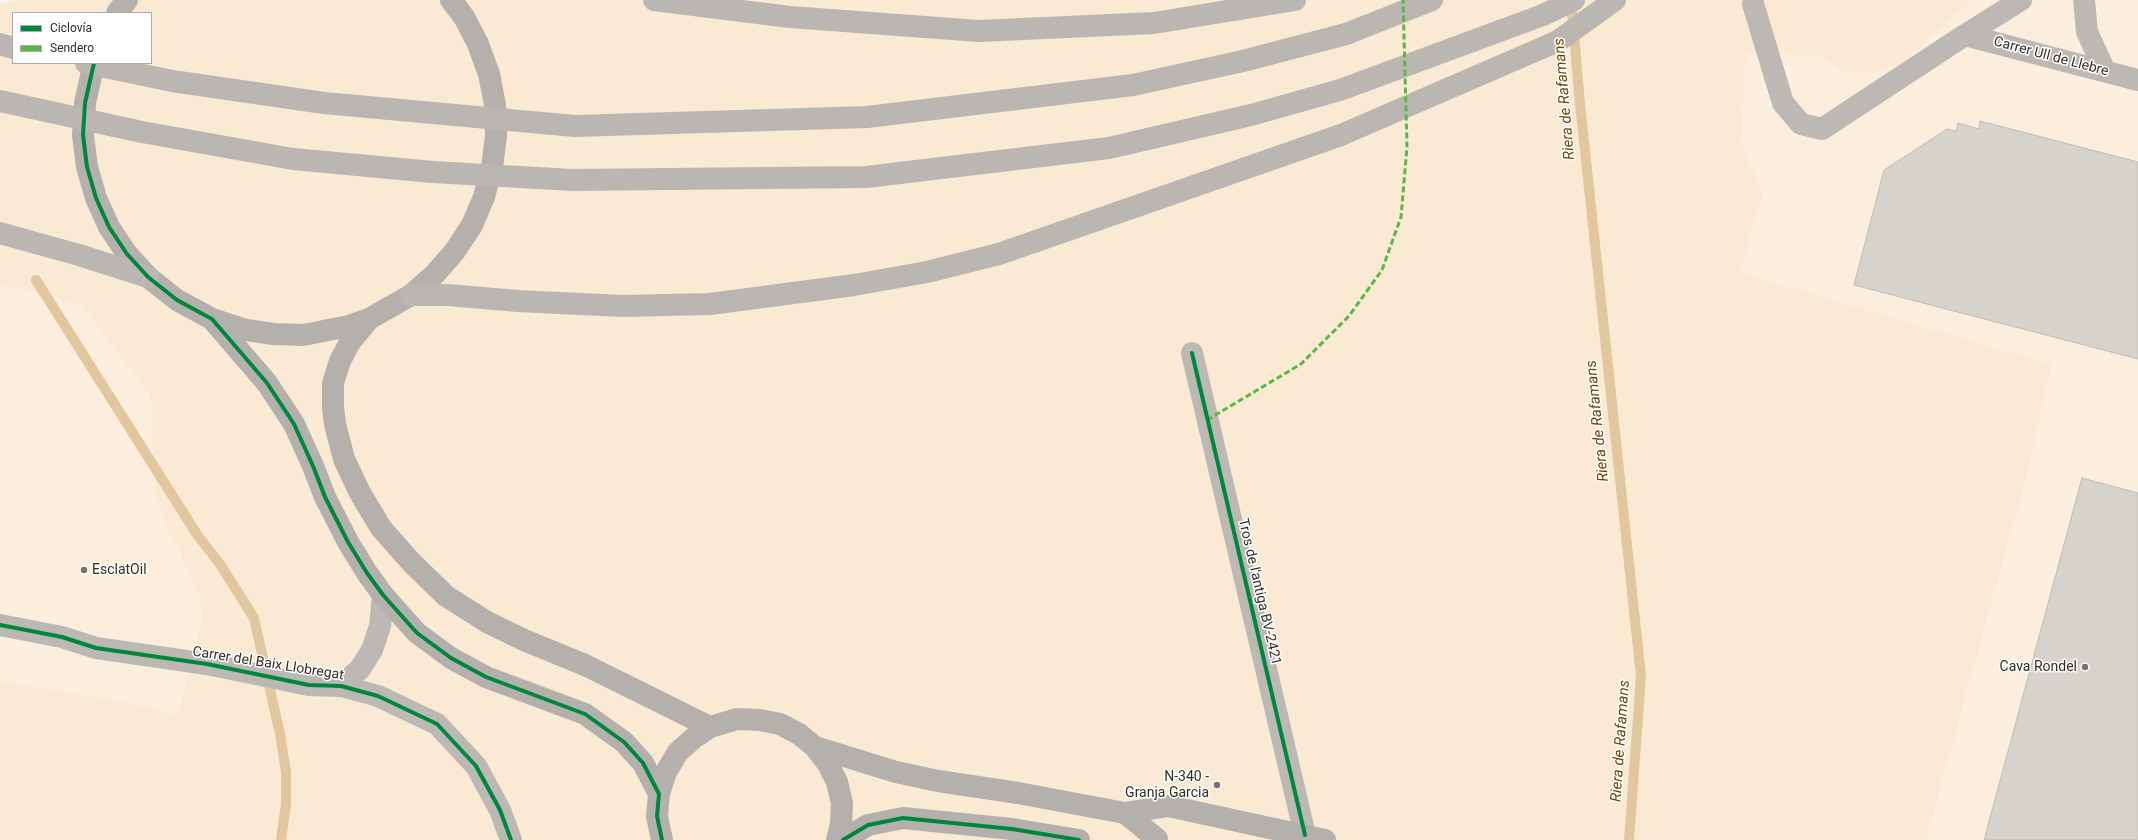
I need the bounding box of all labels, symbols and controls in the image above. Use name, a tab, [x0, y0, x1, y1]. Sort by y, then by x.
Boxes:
legend	[12, 12, 152, 64]
text: Ciclovía	[50, 21, 92, 35]
street label: Carrer Ull de Llebre	[1992, 34, 2110, 80]
water label: Riera de Rafamans	[1551, 37, 1579, 161]
text: Sendero	[50, 41, 94, 55]
water label: Riera de Rafamans	[1583, 359, 1613, 483]
street label: Tros de l'antiga BV-2421	[1234, 517, 1284, 667]
place label: EsclatOil	[92, 562, 147, 578]
marker: EsclatOil	[79, 565, 89, 575]
street label: Carrer del Baix Llobregat	[191, 644, 345, 684]
place label: Cava Rondel	[2000, 659, 2077, 675]
marker: Cava Rondel	[2080, 662, 2090, 672]
water label: Riera de Rafamans	[1608, 679, 1634, 803]
place label: N-340 - Granja Garcia	[1125, 769, 1209, 802]
marker: N-340 - Granja Garcia	[1212, 780, 1222, 790]

